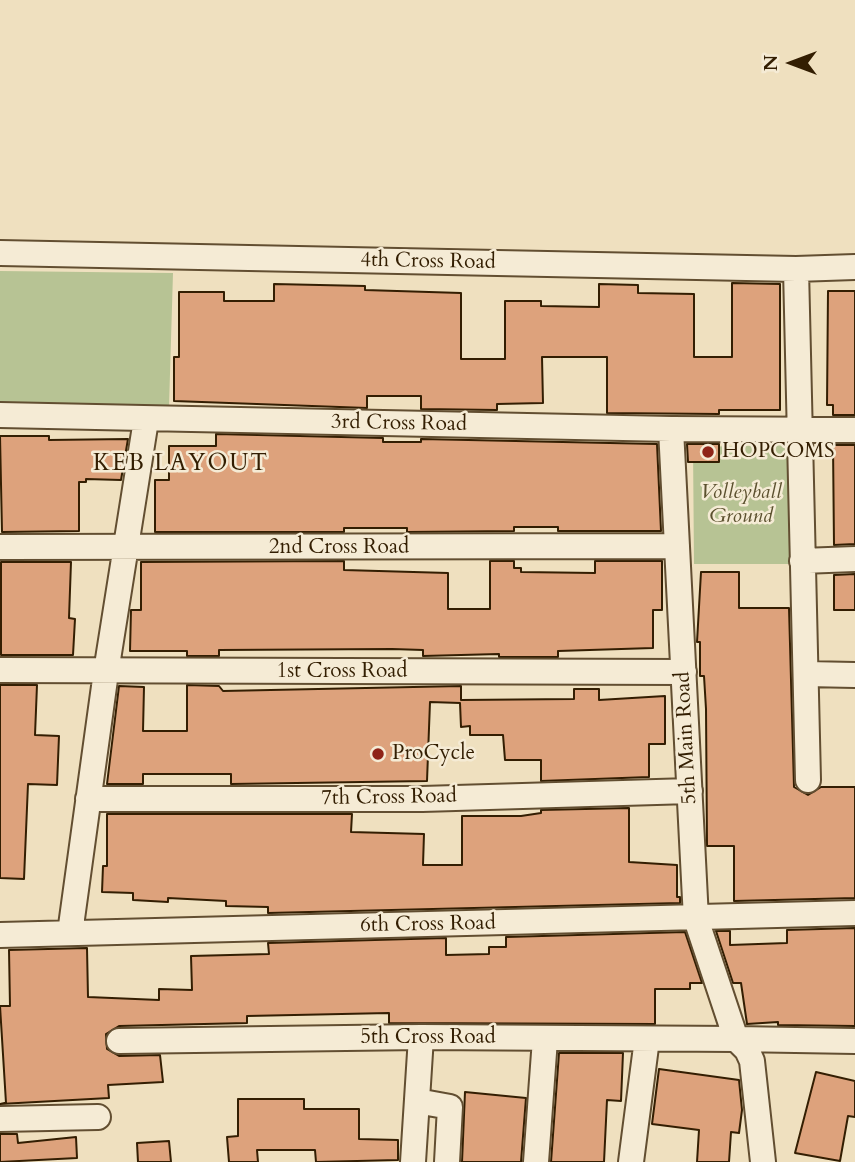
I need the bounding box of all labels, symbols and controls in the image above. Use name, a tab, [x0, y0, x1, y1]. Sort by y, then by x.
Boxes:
north arrow	[757, 28, 827, 98]
text: N	[758, 55, 784, 71]
street label: 4th Cross Road	[360, 248, 496, 276]
street label: 3rd Cross Road	[331, 410, 467, 438]
place label: HOPCOMS	[722, 439, 835, 465]
marker: HOPCOMS	[700, 444, 716, 460]
district label: KEB LAYOUT	[94, 451, 268, 479]
park label: Volleyball Ground	[700, 480, 782, 530]
street label: 2nd Cross Road	[269, 535, 409, 561]
street label: 1st Cross Road	[277, 659, 407, 685]
street label: 5th Main Road	[671, 671, 703, 805]
place label: ProCycle	[392, 741, 475, 767]
marker: ProCycle	[370, 746, 386, 762]
street label: 7th Cross Road	[321, 784, 457, 812]
street label: 6th Cross Road	[360, 911, 496, 939]
street label: 5th Cross Road	[360, 1025, 496, 1051]

